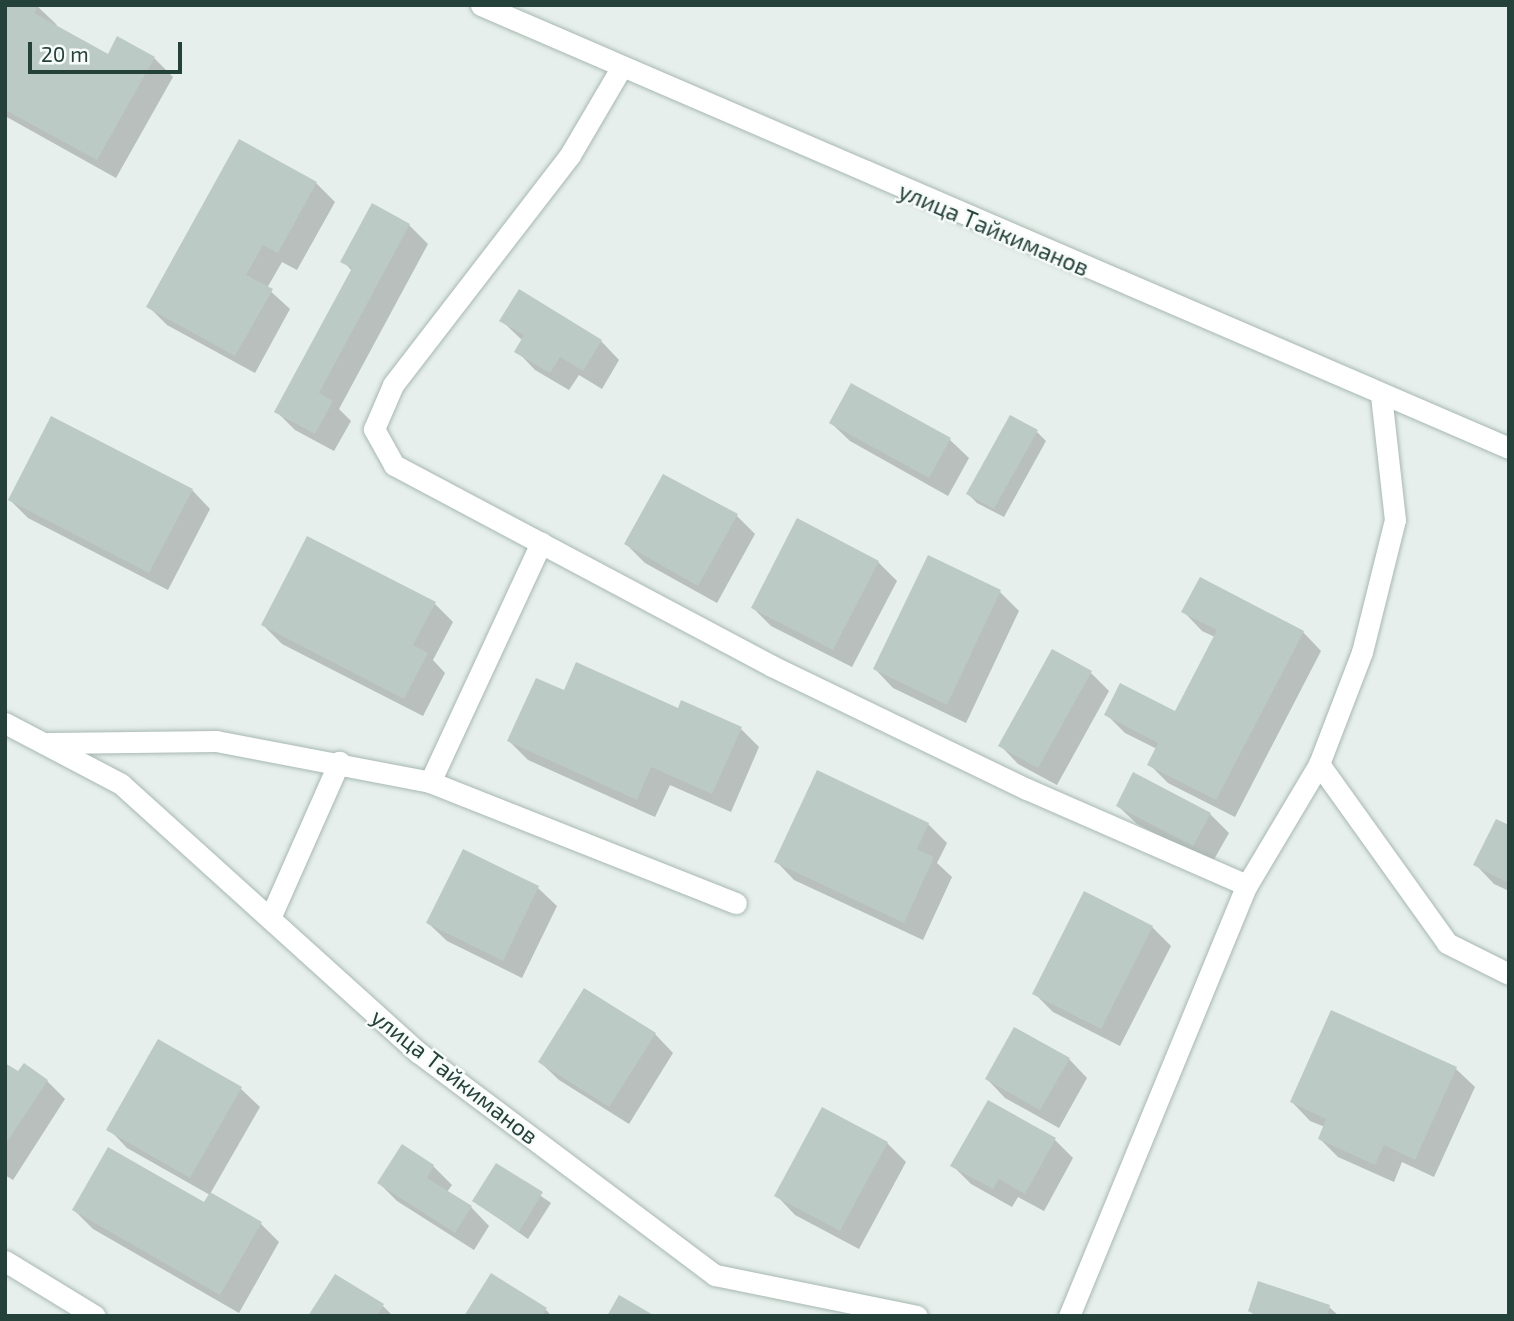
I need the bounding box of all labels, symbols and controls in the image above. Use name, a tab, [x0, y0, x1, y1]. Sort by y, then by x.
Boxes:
scale bar	[32, 28, 186, 72]
text: 20 m	[41, 41, 89, 66]
street label: улица Тайкиманов	[895, 176, 1093, 282]
street label: улица Тайкиманов	[366, 1002, 544, 1150]

